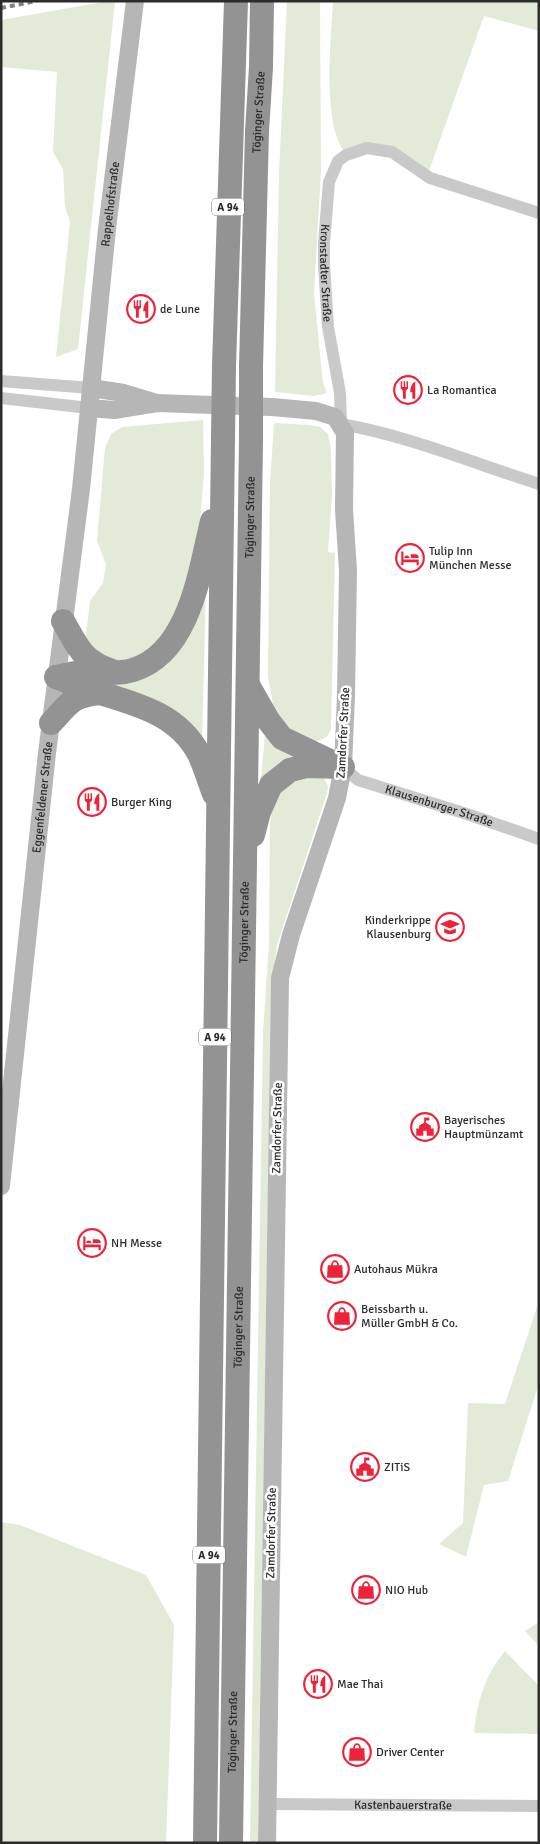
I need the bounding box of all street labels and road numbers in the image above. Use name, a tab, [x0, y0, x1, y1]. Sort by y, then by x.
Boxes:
street label: Töginger Straße	[249, 71, 269, 153]
street label: Rappelhofstraße	[98, 161, 123, 247]
road number: A 94	[212, 198, 244, 216]
street label: Kronstadter Straße	[316, 223, 335, 322]
street label: Töginger Straße	[242, 476, 258, 558]
street label: Zamdorfer Straße	[334, 687, 353, 779]
street label: Eggenfeldener Straße	[29, 741, 56, 854]
street label: Klausenburger Straße	[383, 782, 495, 830]
street label: Töginger Straße	[237, 881, 253, 963]
road number: A 94	[199, 1028, 231, 1046]
street label: Zamdorfer Straße	[269, 1082, 286, 1174]
street label: Töginger Straße	[231, 1286, 247, 1368]
street label: Zamdorfer Straße	[263, 1487, 280, 1579]
road number: A 94	[193, 1546, 225, 1564]
street label: Töginger Straße	[225, 1691, 241, 1773]
street label: Kastenbauerstraße	[354, 1798, 452, 1813]

